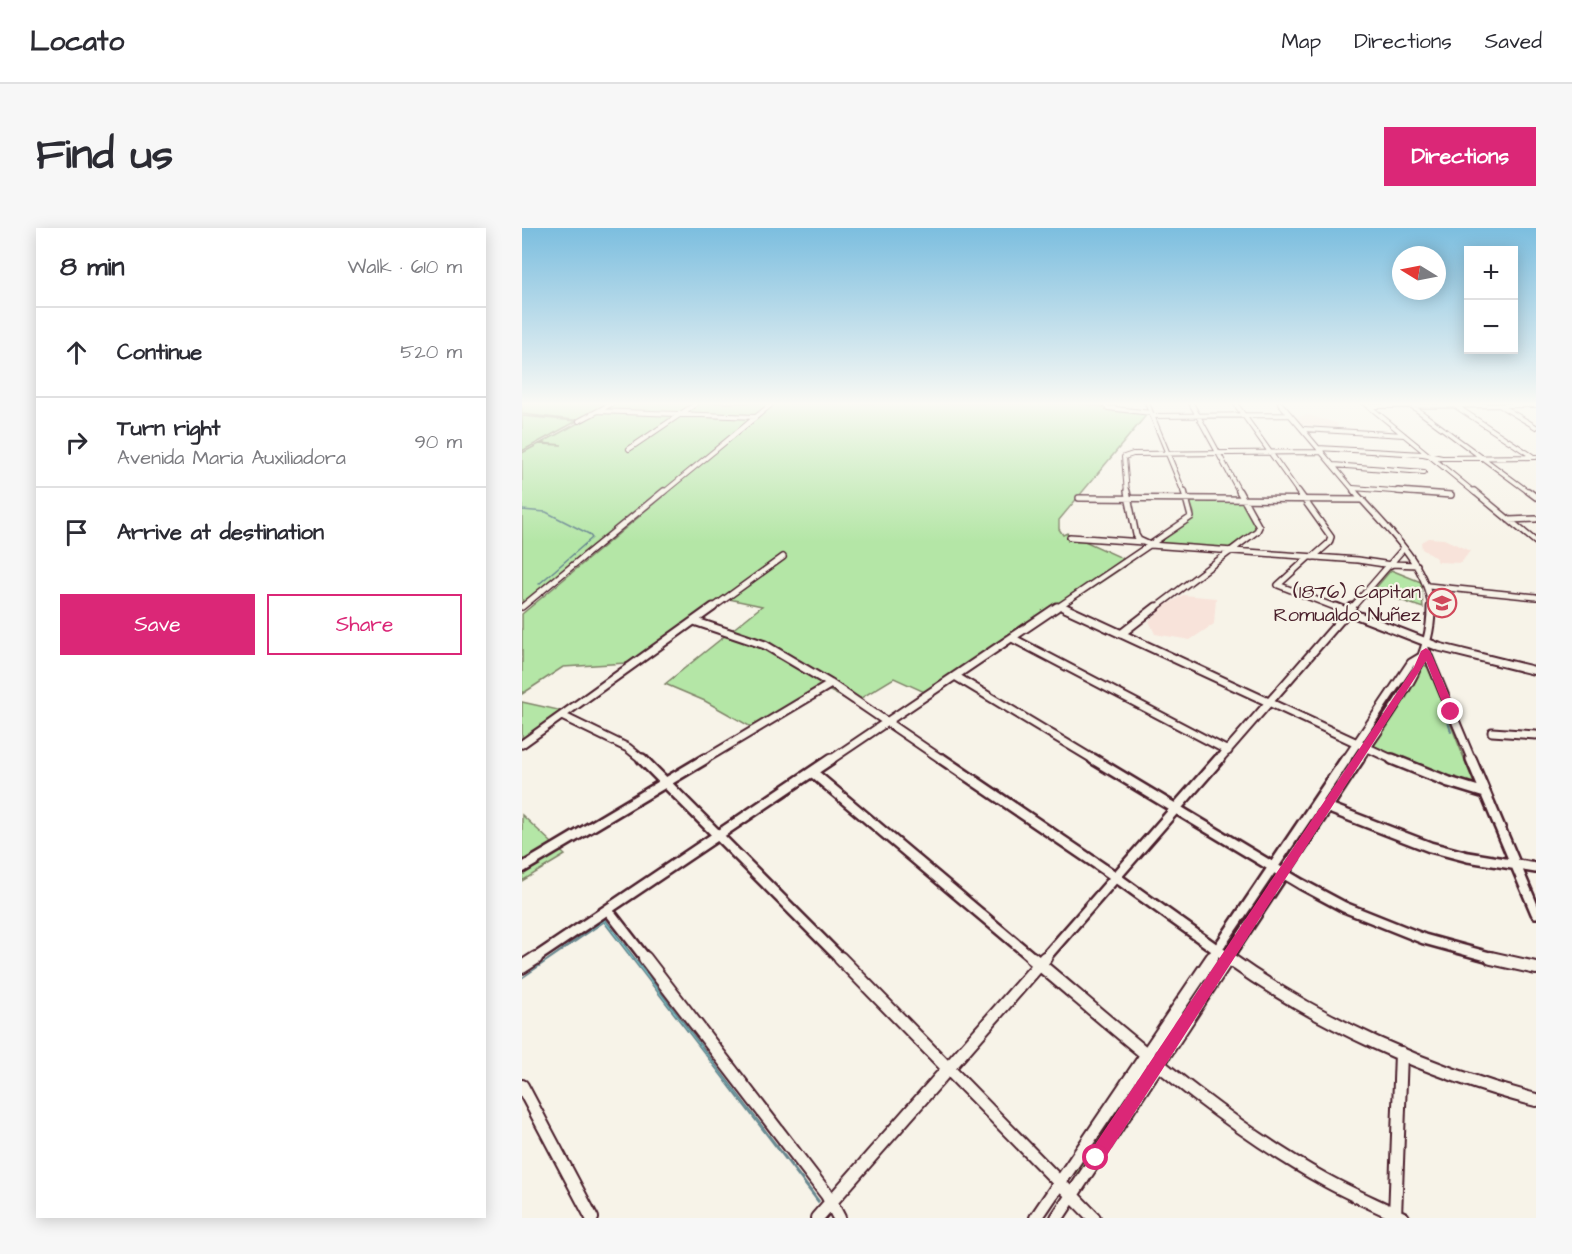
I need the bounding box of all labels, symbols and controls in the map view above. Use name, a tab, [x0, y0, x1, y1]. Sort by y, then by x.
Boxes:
text: Locato	[30, 22, 124, 61]
text: Map	[1281, 27, 1321, 56]
text: Directions	[1354, 27, 1452, 56]
text: Saved	[1485, 27, 1542, 56]
text: Find us	[36, 127, 173, 185]
button: Directions	[1384, 127, 1536, 186]
north arrow	[1392, 246, 1446, 300]
map controls	[1464, 246, 1518, 354]
button: +	[1464, 246, 1518, 300]
text: 8 min	[60, 249, 124, 285]
text: Walk · 610 m	[347, 253, 462, 281]
button: −	[1464, 300, 1518, 354]
icon: ahead	[60, 336, 93, 369]
text: Continue	[117, 337, 202, 368]
text: 520 m	[400, 338, 462, 366]
text: Turn right	[117, 413, 220, 444]
icon: right	[60, 426, 93, 459]
text: 90 m	[414, 428, 462, 456]
text: Avenida Maria Auxiliadora	[117, 444, 346, 472]
icon: arrive	[60, 516, 93, 549]
text: Arrive at destination	[117, 517, 324, 548]
place label: (1876) Capitan Romualdo Nuñez	[1274, 578, 1421, 629]
school or university icon: (1876) Capitan Romualdo Nuñez	[1426, 587, 1458, 619]
button: Save	[60, 594, 255, 655]
button: Share	[267, 594, 462, 655]
route end	[1437, 698, 1463, 724]
route start	[1082, 1144, 1108, 1170]

